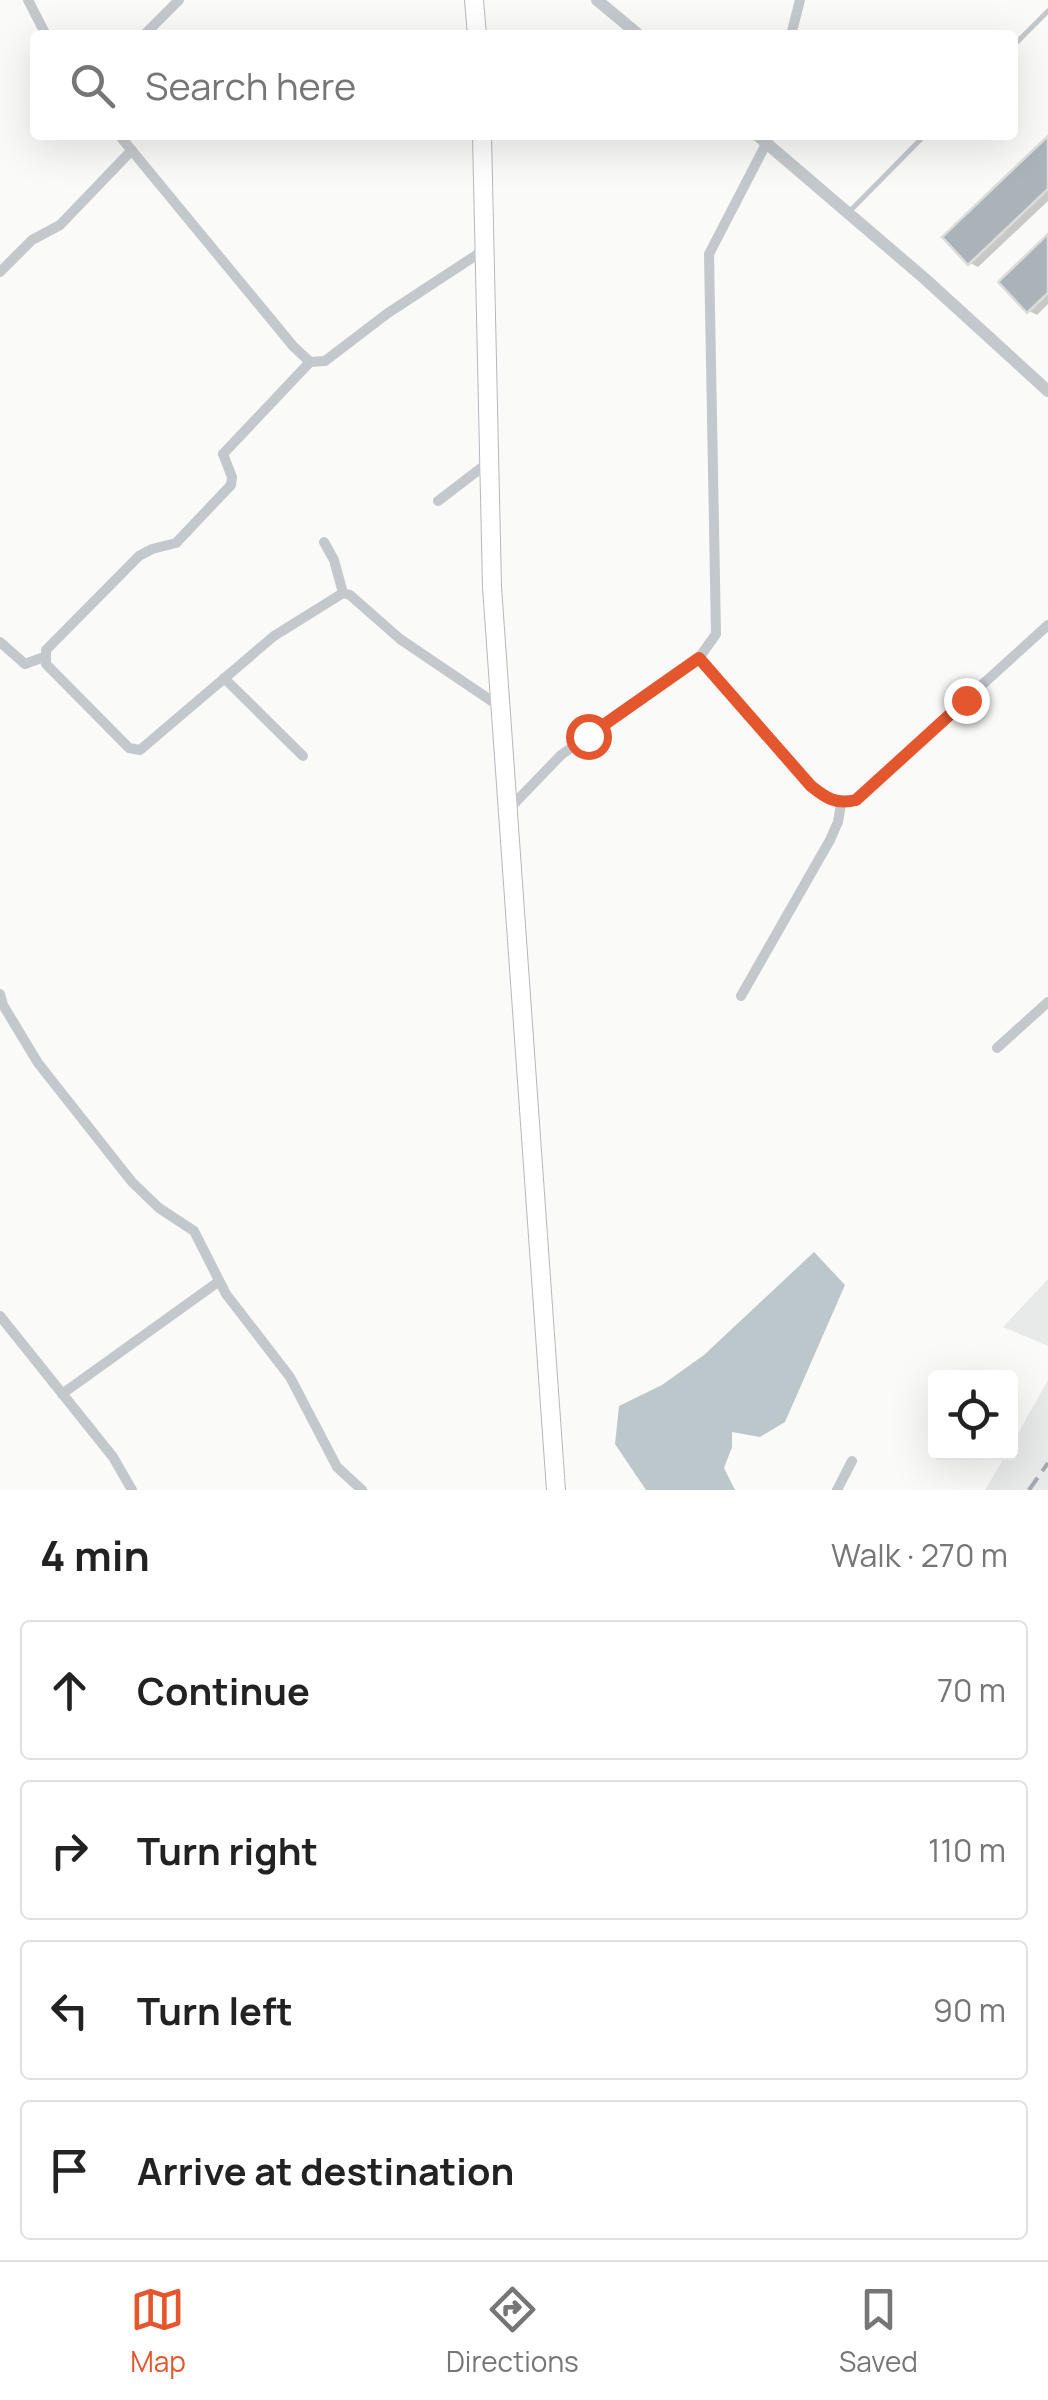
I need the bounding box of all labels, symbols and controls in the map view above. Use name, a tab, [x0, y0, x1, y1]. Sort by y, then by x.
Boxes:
search box	[30, 30, 1018, 140]
icon: search	[65, 58, 120, 113]
text: Search here	[145, 59, 356, 111]
route end	[944, 678, 990, 724]
route start	[566, 714, 612, 760]
map controls	[928, 1370, 1018, 1460]
button: locate	[928, 1370, 1018, 1460]
text: 4 min	[40, 1526, 150, 1584]
text: Walk · 270 m	[831, 1533, 1008, 1577]
icon: ahead	[42, 1663, 97, 1718]
text: Continue	[137, 1664, 310, 1716]
text: 70 m	[937, 1668, 1006, 1712]
icon: right	[42, 1823, 97, 1878]
text: Turn right	[137, 1824, 318, 1876]
text: 110 m	[928, 1828, 1006, 1872]
icon: left	[42, 1983, 97, 2038]
text: Turn left	[137, 1984, 293, 2036]
text: 90 m	[933, 1988, 1006, 2032]
icon: arrive	[42, 2143, 97, 2198]
text: Arrive at destination	[137, 2144, 514, 2196]
tab: Map	[130, 2282, 186, 2380]
tab: Directions	[446, 2282, 579, 2380]
tab: Saved	[839, 2282, 918, 2380]

